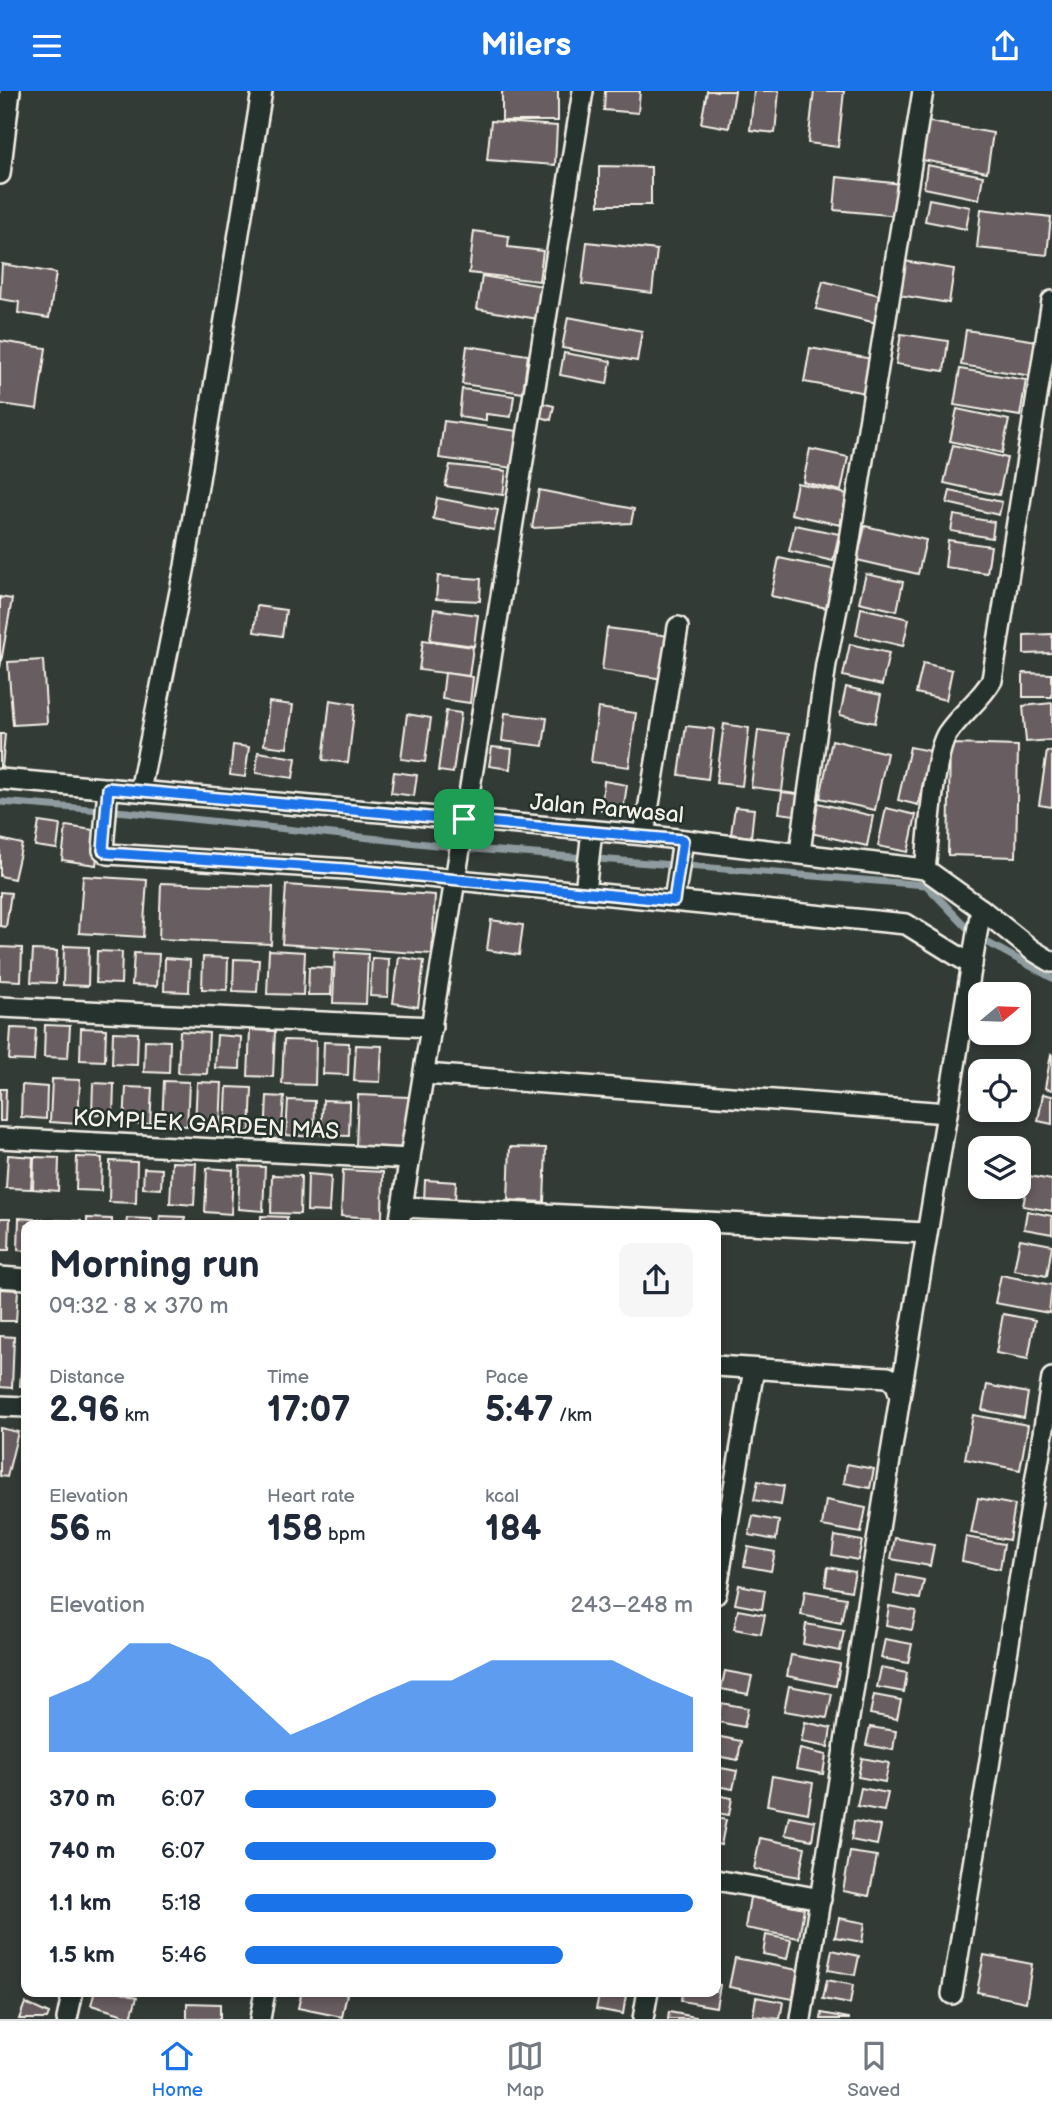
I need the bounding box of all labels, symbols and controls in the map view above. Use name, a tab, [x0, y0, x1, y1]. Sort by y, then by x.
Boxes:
text: Milers	[481, 26, 571, 65]
icon: menu	[28, 27, 66, 65]
icon: share	[986, 27, 1024, 65]
street label: Jalan Parwasal	[529, 788, 685, 830]
pin	[434, 789, 494, 849]
icon: arrive	[445, 800, 483, 838]
north arrow	[968, 982, 1031, 1045]
map controls	[968, 982, 1031, 1199]
button: locate	[968, 1059, 1031, 1122]
street label: KOMPLEK GARDEN MAS	[72, 1104, 340, 1146]
button: layers	[968, 1136, 1031, 1199]
text: Morning run	[49, 1243, 260, 1288]
button: share	[619, 1243, 693, 1317]
text: 09:32 · 8 × 370 m	[49, 1292, 228, 1320]
text: Distance	[49, 1366, 125, 1389]
text: Time	[267, 1366, 309, 1389]
text: Pace	[485, 1366, 528, 1389]
text: 2.96	[49, 1389, 119, 1432]
text: 17:07	[267, 1389, 351, 1432]
text: 5:47	[485, 1389, 554, 1432]
text: km	[119, 1404, 150, 1427]
text: /km	[554, 1404, 592, 1427]
text: Elevation	[49, 1485, 128, 1508]
text: Heart rate	[267, 1485, 355, 1508]
text: kcal	[485, 1485, 519, 1508]
text: 56	[49, 1508, 90, 1551]
text: 158	[267, 1508, 323, 1551]
text: 184	[485, 1508, 541, 1551]
text: m	[90, 1523, 111, 1546]
text: bpm	[323, 1523, 366, 1546]
text: Elevation	[49, 1591, 145, 1619]
text: 243–248 m	[571, 1591, 693, 1619]
text: 370 m	[49, 1785, 115, 1813]
text: 6:07	[161, 1785, 205, 1813]
text: 740 m	[49, 1837, 115, 1865]
text: 6:07	[161, 1837, 205, 1865]
text: 1.1 km	[49, 1889, 111, 1917]
text: 5:18	[161, 1889, 201, 1917]
text: 1.5 km	[49, 1941, 115, 1969]
text: 5:46	[161, 1941, 207, 1969]
tab: Home	[151, 2037, 203, 2102]
tab: Map	[506, 2037, 544, 2102]
tab: Saved	[847, 2037, 901, 2102]

